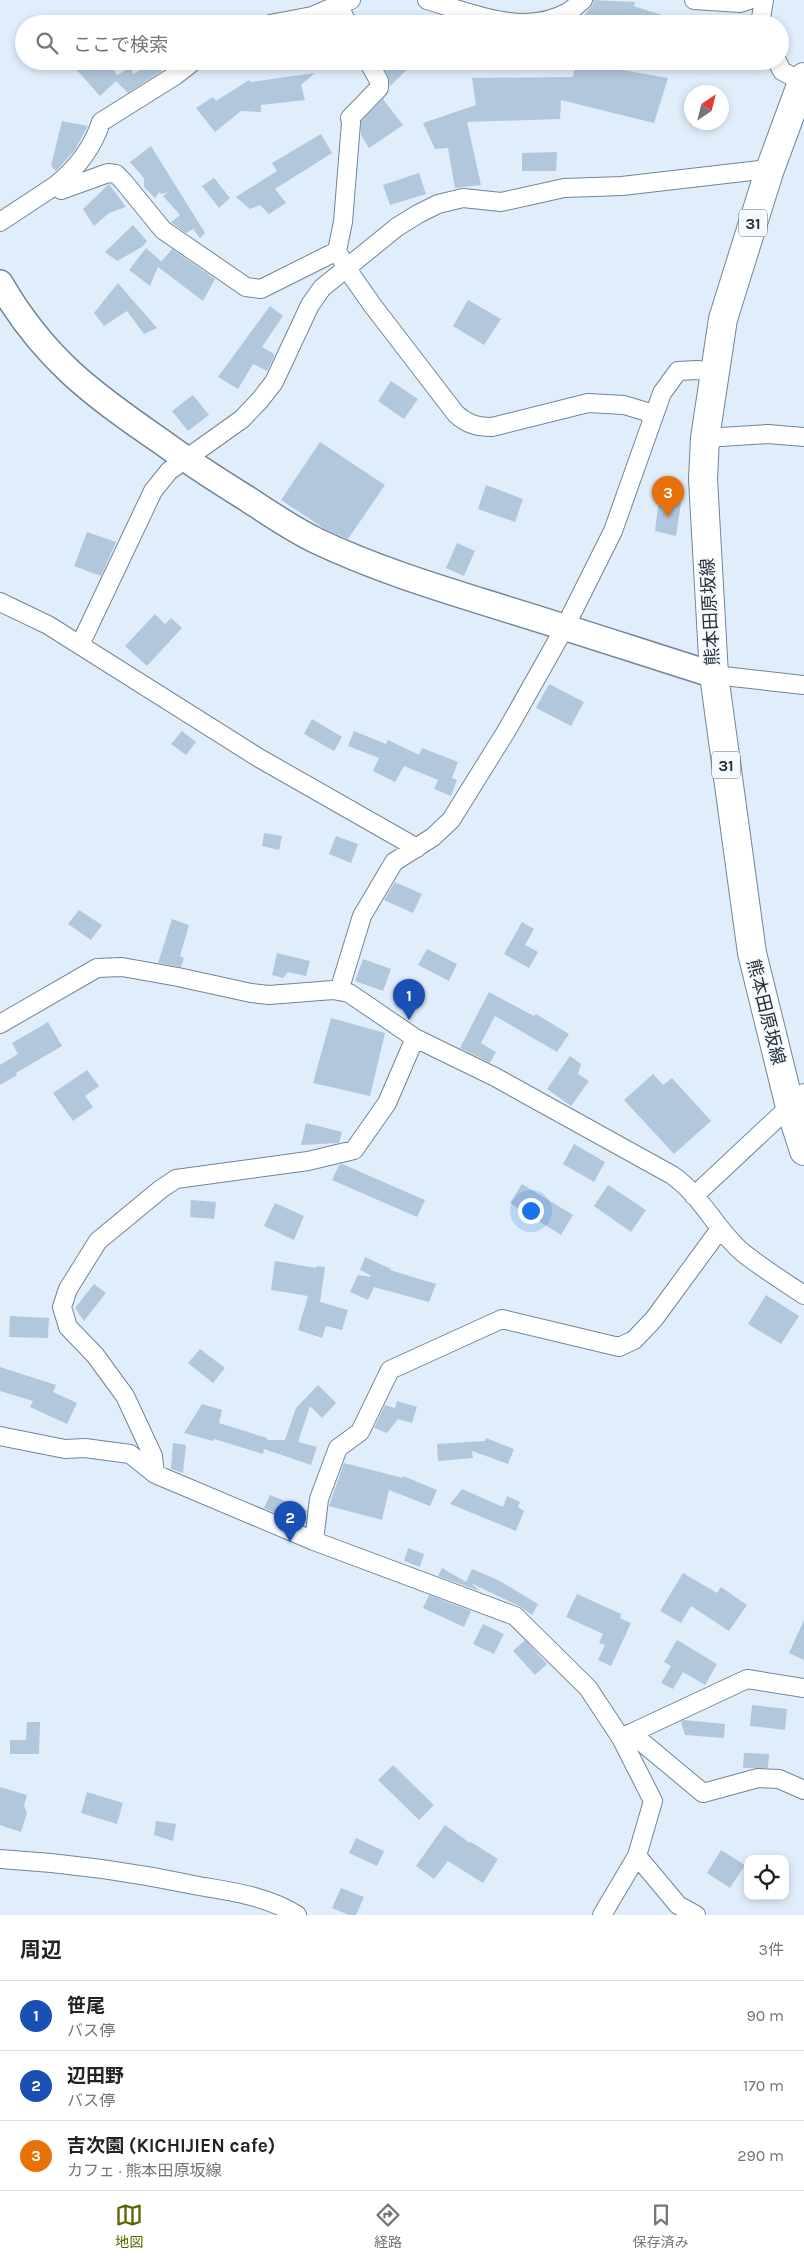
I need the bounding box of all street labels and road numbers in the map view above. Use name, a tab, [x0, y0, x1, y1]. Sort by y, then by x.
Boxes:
road number: 31	[739, 210, 767, 237]
street label: 熊本田原坂線	[696, 557, 724, 667]
road number: 31	[712, 752, 740, 778]
street label: 熊本田原坂線	[742, 957, 790, 1067]

